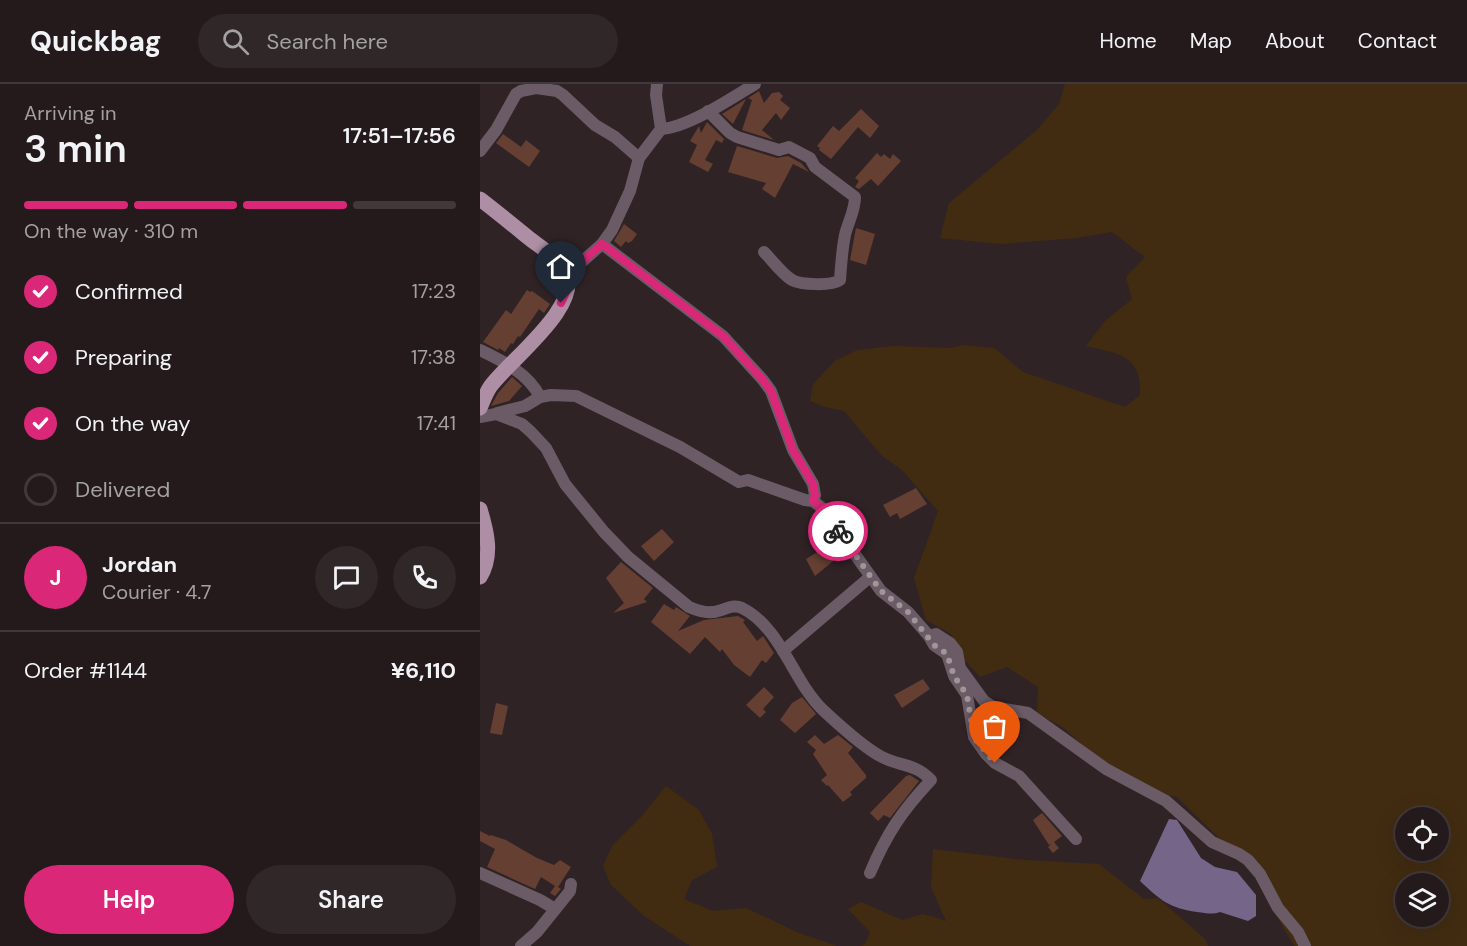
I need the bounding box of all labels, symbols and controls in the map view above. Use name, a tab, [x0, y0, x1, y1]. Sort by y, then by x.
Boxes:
search box	[198, 14, 618, 68]
text: Quickbag	[30, 23, 162, 60]
icon: search	[219, 25, 252, 58]
text: Search here	[267, 27, 388, 56]
text: Home	[1099, 27, 1157, 55]
text: Map	[1190, 27, 1232, 55]
text: About	[1265, 27, 1325, 55]
text: Contact	[1358, 27, 1437, 55]
text: Arriving in	[24, 100, 116, 126]
text: 17:51–17:56	[343, 121, 456, 150]
text: 3 min	[24, 123, 127, 174]
text: On the way · 310 m	[24, 218, 198, 244]
pin	[535, 241, 586, 303]
icon: home	[544, 250, 577, 283]
icon: check	[24, 275, 57, 308]
text: Confirmed	[75, 277, 183, 306]
text: 17:23	[412, 278, 456, 304]
icon: check	[24, 341, 57, 374]
text: Preparing	[75, 343, 172, 372]
text: 17:38	[411, 344, 456, 370]
icon: check	[24, 407, 57, 440]
text: On the way	[75, 409, 190, 438]
text: 17:41	[417, 410, 456, 436]
text: Delivered	[75, 475, 170, 504]
courier	[808, 501, 868, 561]
icon: bike	[822, 515, 855, 548]
button: chat	[315, 546, 378, 609]
button: phone	[393, 546, 456, 609]
text: Jordan	[102, 550, 177, 579]
text: J	[50, 563, 61, 592]
text: Courier · 4.7	[102, 579, 211, 605]
text: Order #1144	[24, 656, 147, 685]
text: ¥6,110	[391, 656, 456, 685]
pin	[969, 701, 1020, 763]
icon: bag	[978, 710, 1011, 743]
map controls	[1395, 807, 1449, 927]
button: locate	[1395, 807, 1449, 861]
button: Help	[24, 865, 234, 934]
button: Share	[246, 865, 456, 934]
button: layers	[1395, 873, 1449, 927]

